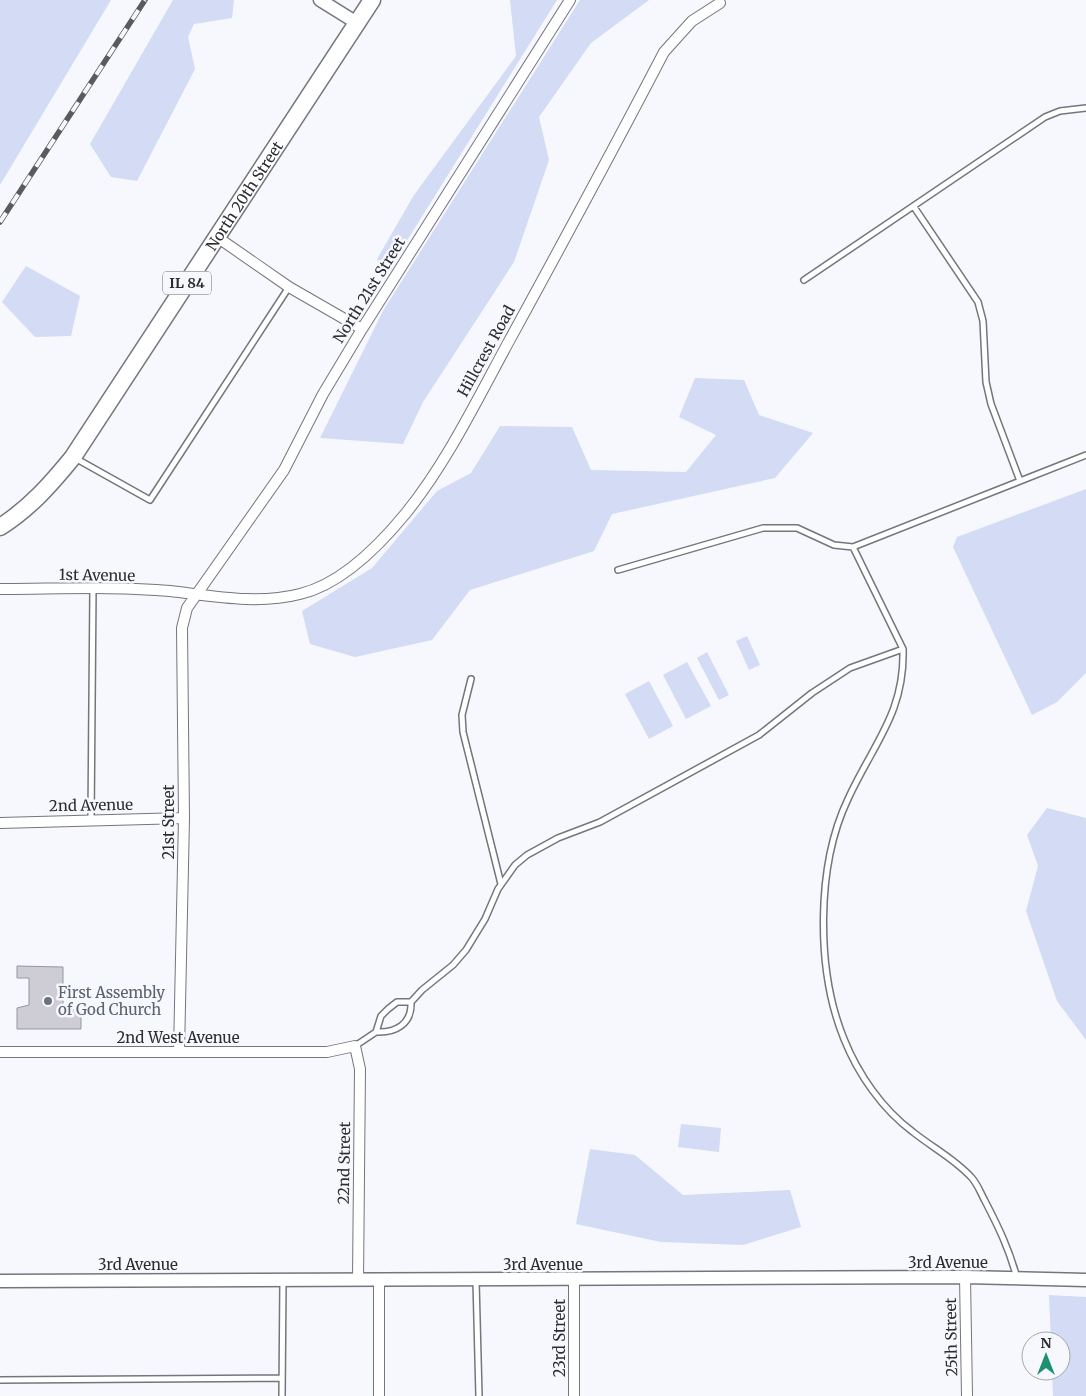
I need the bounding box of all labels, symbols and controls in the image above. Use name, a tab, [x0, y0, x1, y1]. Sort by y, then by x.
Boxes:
street label: North 20th Street	[201, 137, 287, 254]
street label: North 21st Street	[329, 234, 409, 346]
road number: IL 84	[163, 272, 211, 294]
street label: Hillcrest Road	[453, 302, 519, 400]
street label: 1st Avenue	[59, 565, 135, 585]
street label: 21st Street	[159, 784, 178, 859]
street label: 2nd Avenue	[49, 795, 133, 815]
place label: First Assembly of God Church	[58, 983, 165, 1019]
marker: First Assembly of God Church	[42, 995, 54, 1007]
street label: 2nd West Avenue	[116, 1028, 240, 1047]
street label: 22nd Street	[334, 1121, 354, 1205]
street label: 3rd Avenue	[908, 1253, 988, 1272]
street label: 3rd Avenue	[98, 1255, 178, 1274]
street label: 3rd Avenue	[503, 1255, 583, 1274]
street label: 25th Street	[941, 1297, 961, 1377]
street label: 23rd Street	[550, 1299, 569, 1377]
north arrow	[1021, 1331, 1071, 1381]
text: N	[1040, 1334, 1052, 1352]

